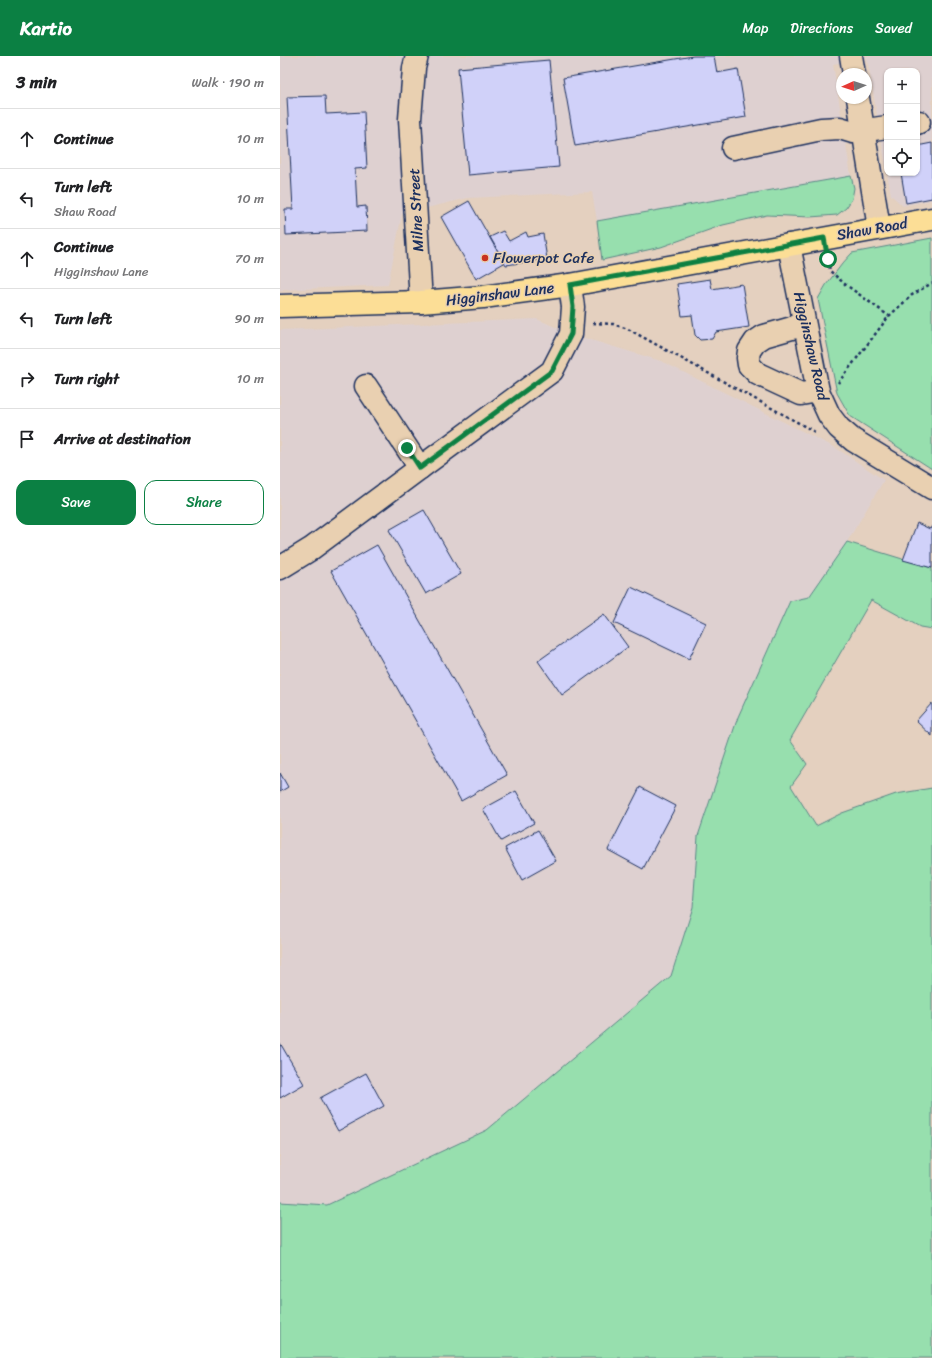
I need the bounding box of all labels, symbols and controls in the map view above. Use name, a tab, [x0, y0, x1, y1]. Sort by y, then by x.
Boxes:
text: Kartio	[20, 12, 72, 45]
text: Map	[742, 16, 768, 41]
text: Directions	[790, 16, 853, 41]
text: Saved	[875, 16, 912, 41]
text: 3 min	[16, 67, 57, 97]
north arrow	[836, 68, 872, 104]
map controls	[884, 68, 920, 176]
button: +	[884, 68, 920, 104]
text: Walk · 190 m	[191, 71, 264, 94]
button: −	[884, 104, 920, 140]
text: Continue	[54, 126, 114, 152]
text: 10 m	[237, 127, 264, 150]
icon: ahead	[16, 128, 38, 150]
button: locate	[884, 140, 920, 176]
street label: Milne Street	[401, 167, 431, 252]
text: Turn left	[54, 174, 112, 200]
text: 10 m	[237, 187, 264, 210]
icon: left	[16, 188, 38, 210]
text: Shaw Road	[54, 200, 116, 223]
street label: Shaw Road	[835, 210, 910, 248]
text: Continue	[54, 234, 114, 260]
place label: Flowerpot Cafe	[493, 245, 594, 271]
text: 70 m	[235, 247, 264, 270]
icon: ahead	[16, 248, 38, 270]
route start	[819, 250, 837, 268]
marker: Flowerpot Cafe	[480, 253, 490, 263]
text: Higginshaw Lane	[54, 260, 148, 283]
street label: Higginshaw Lane	[444, 274, 556, 314]
street label: Higginshaw Road	[786, 289, 836, 404]
text: Turn left	[54, 306, 112, 332]
text: 90 m	[234, 307, 264, 330]
icon: left	[16, 308, 38, 330]
text: Turn right	[54, 366, 119, 392]
text: 10 m	[237, 367, 264, 390]
icon: right	[16, 368, 38, 390]
text: Arrive at destination	[54, 426, 191, 452]
icon: arrive	[16, 428, 38, 450]
route end	[398, 439, 416, 457]
button: Save	[16, 480, 136, 525]
button: Share	[144, 480, 264, 525]

